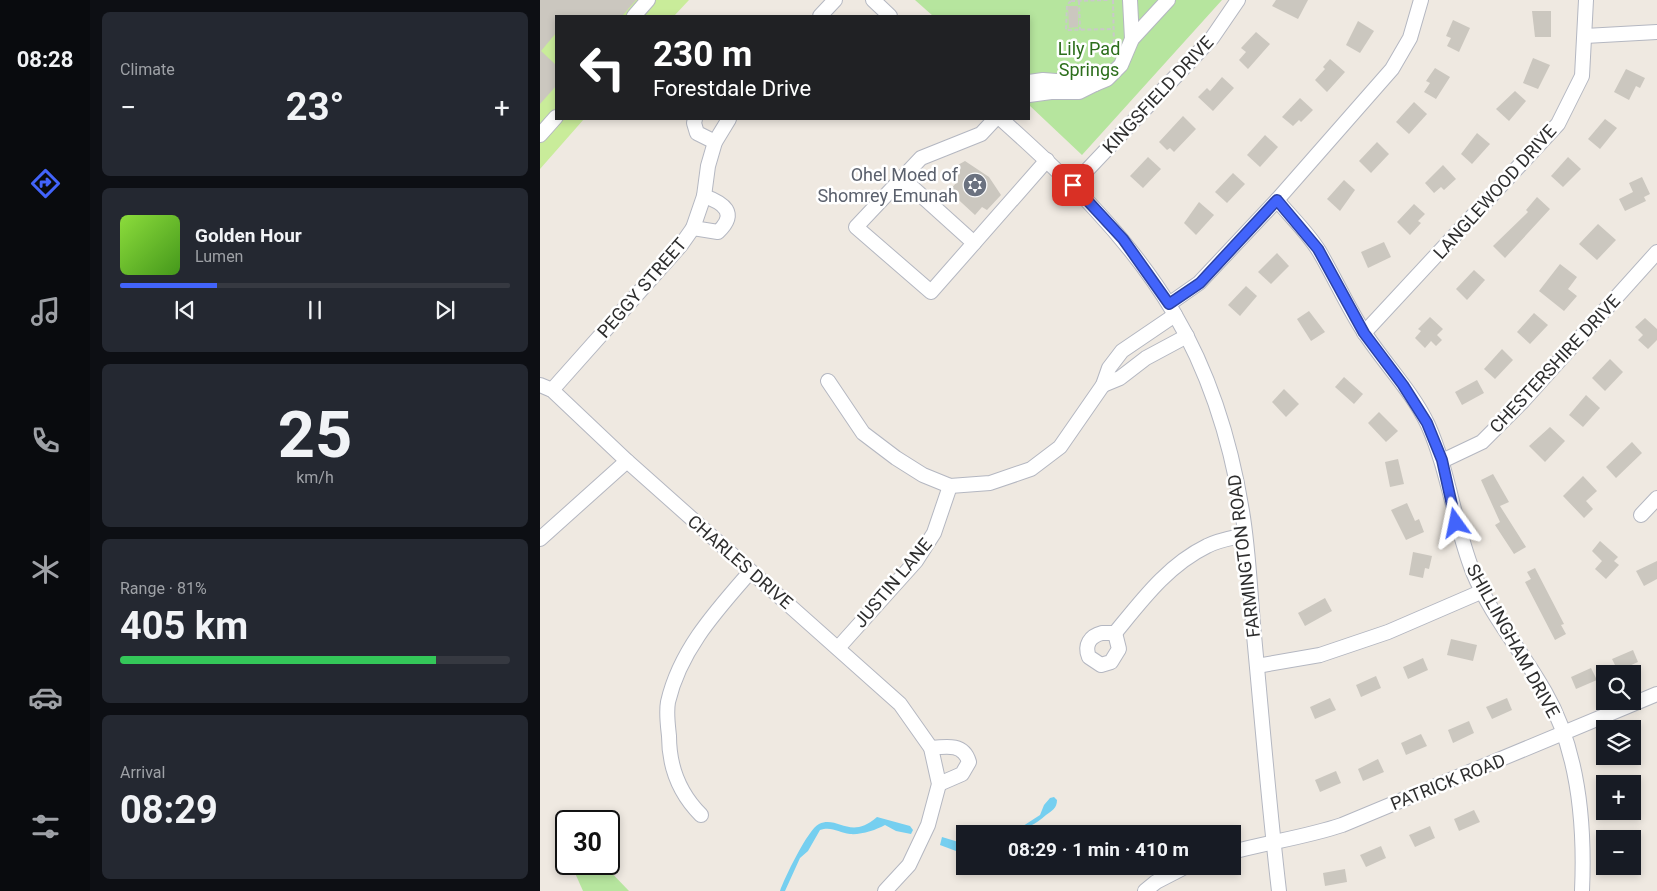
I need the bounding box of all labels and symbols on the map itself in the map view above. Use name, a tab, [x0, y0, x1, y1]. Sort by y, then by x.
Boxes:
street label: KINGSFIELD DRIVE	[1098, 32, 1217, 158]
park label: Lily Pad Springs	[1058, 38, 1120, 80]
street label: LANGLEWOOD DRIVE	[1429, 120, 1560, 263]
place label: Ohel Moed of Shomrey Emunah	[817, 164, 959, 206]
pin	[1052, 164, 1094, 206]
synagogue icon: Ohel Moed of Shomrey Emunah	[962, 172, 988, 198]
street label: PEGGY STREET	[593, 233, 691, 342]
street label: CHESTERSHIRE DRIVE	[1485, 290, 1624, 437]
street label: FARMINGTON ROAD	[1223, 473, 1264, 639]
position arrow	[1429, 496, 1481, 548]
street label: CHARLES DRIVE	[684, 510, 797, 613]
street label: JUSTIN LANE	[849, 534, 936, 632]
street label: SHILLINGHAM DRIVE	[1463, 560, 1564, 721]
street label: PATRICK ROAD	[1387, 749, 1508, 814]
speed limit sign: 30	[555, 810, 620, 875]

